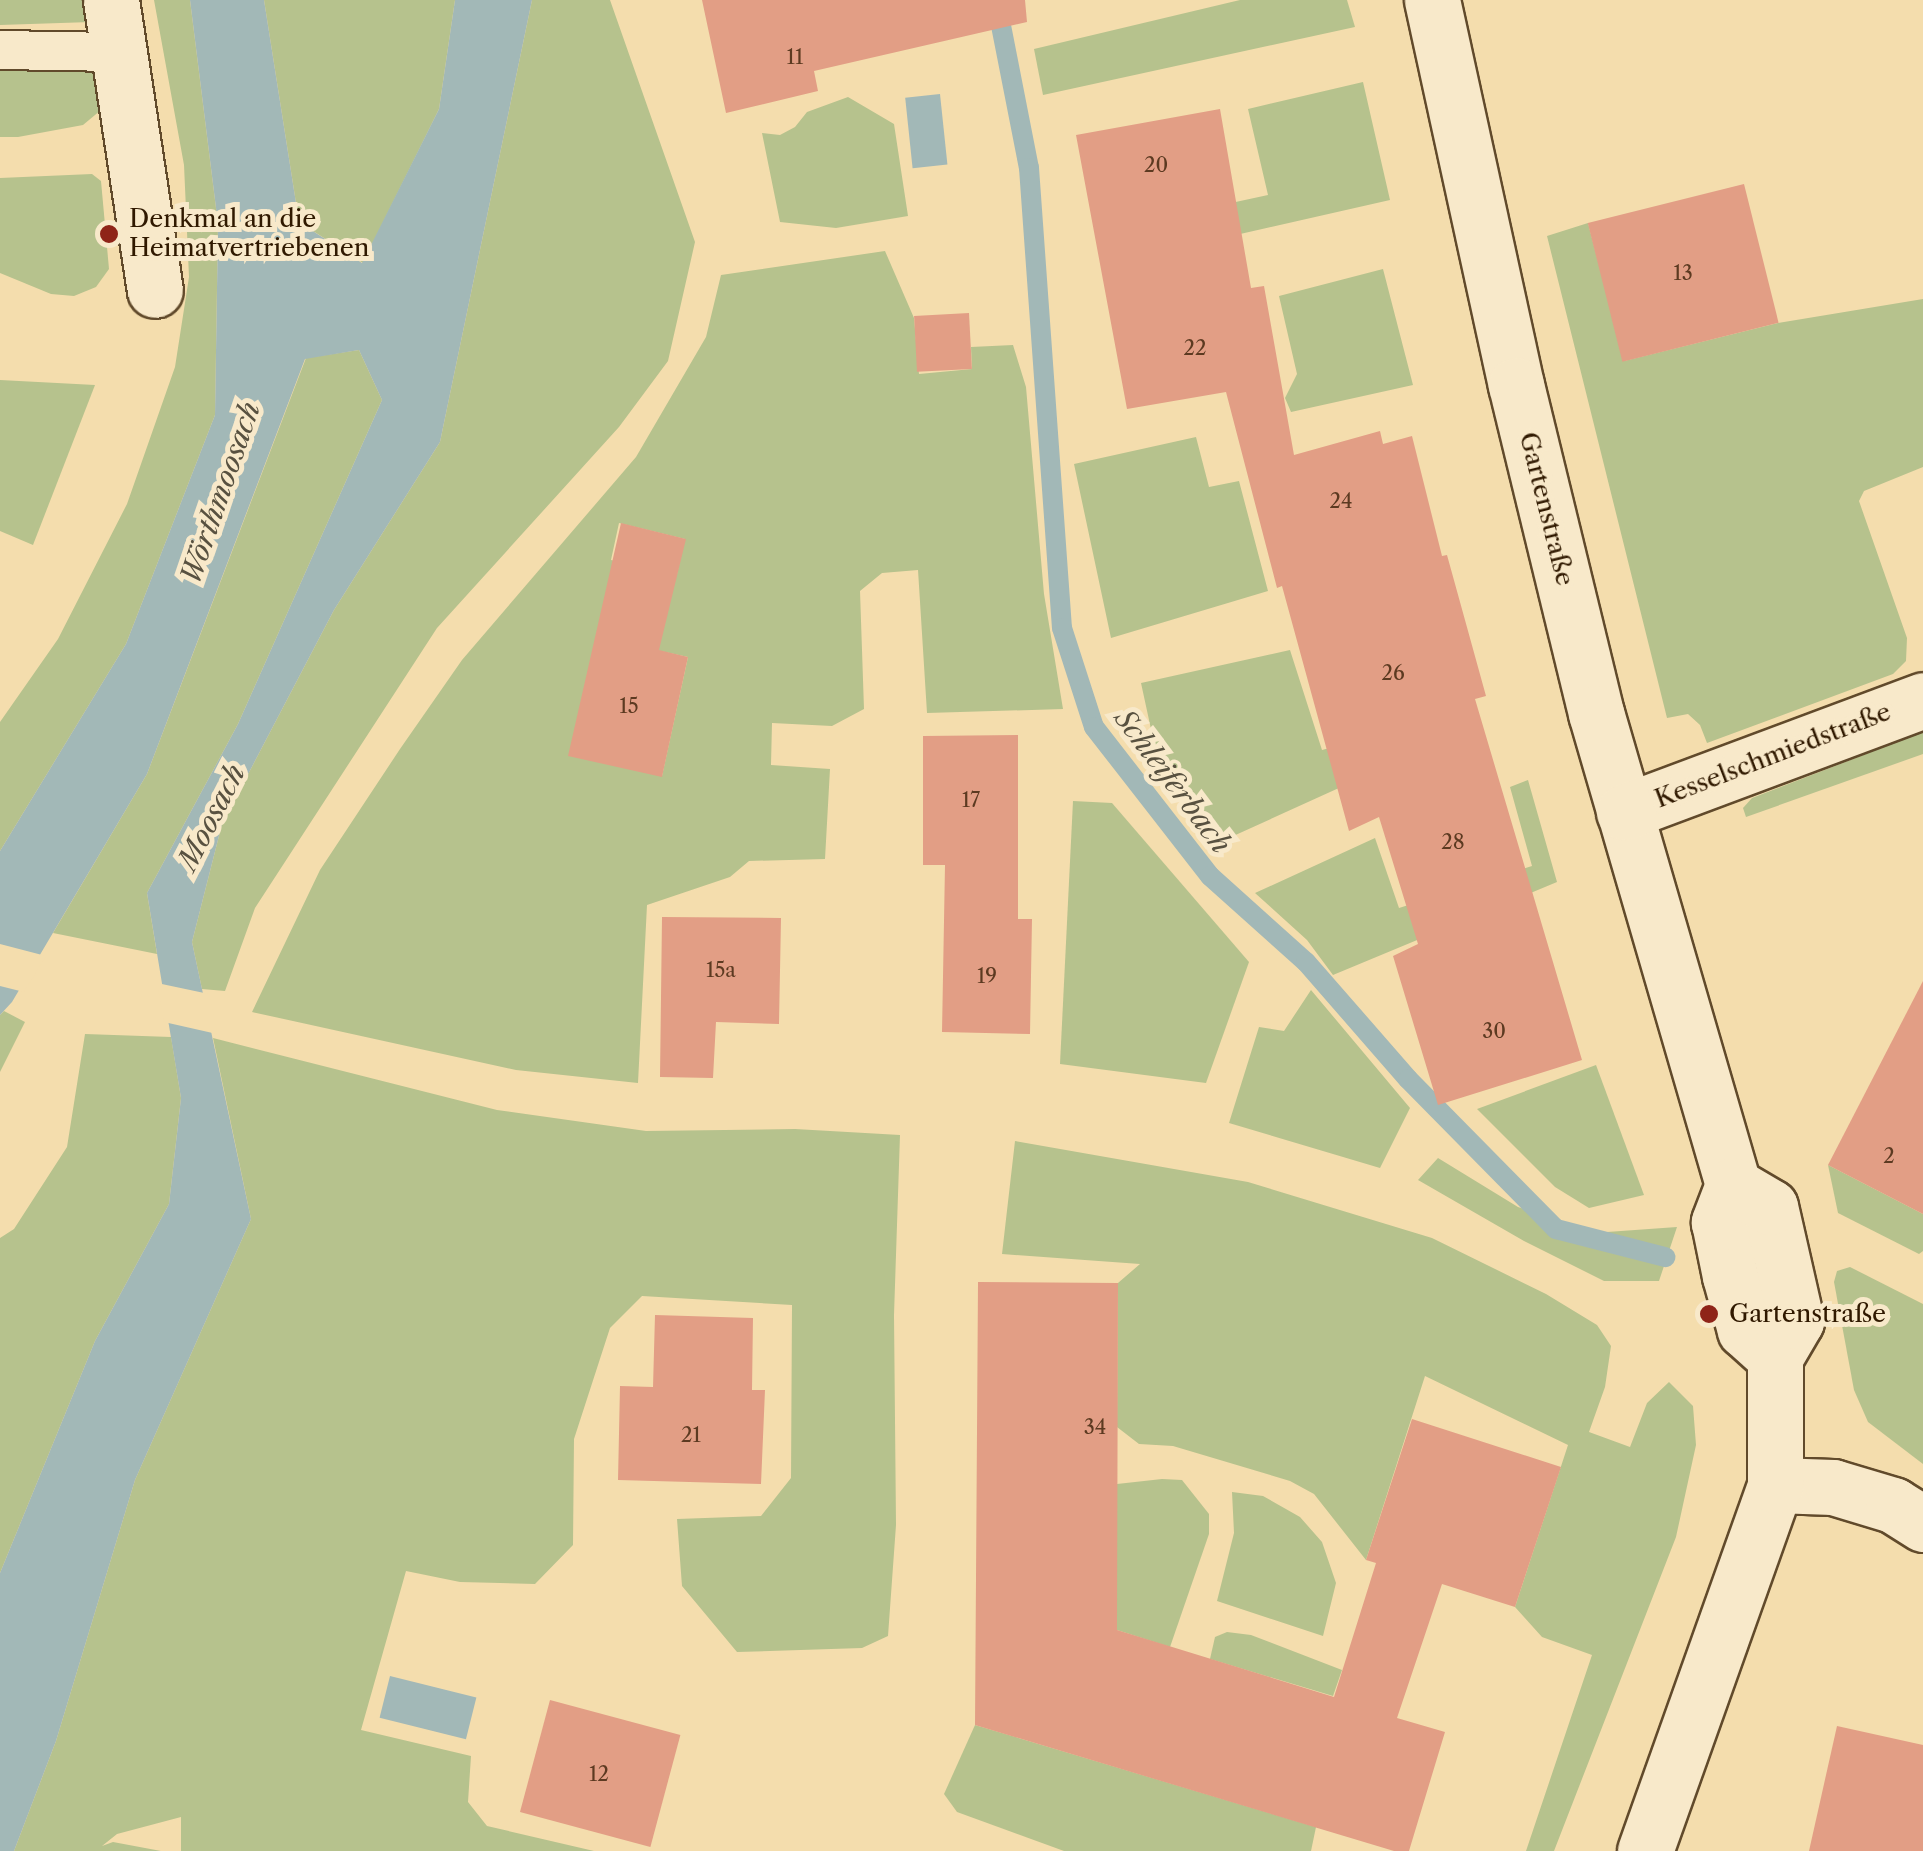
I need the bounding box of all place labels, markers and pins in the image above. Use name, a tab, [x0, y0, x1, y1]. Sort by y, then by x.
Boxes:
place label: Denkmal an die Heimatvertriebenen	[129, 205, 369, 264]
marker: Denkmal an die Heimatvertriebenen	[98, 223, 120, 245]
place label: Gartenstraße	[1729, 1299, 1886, 1329]
marker: Gartenstraße	[1698, 1303, 1720, 1325]

